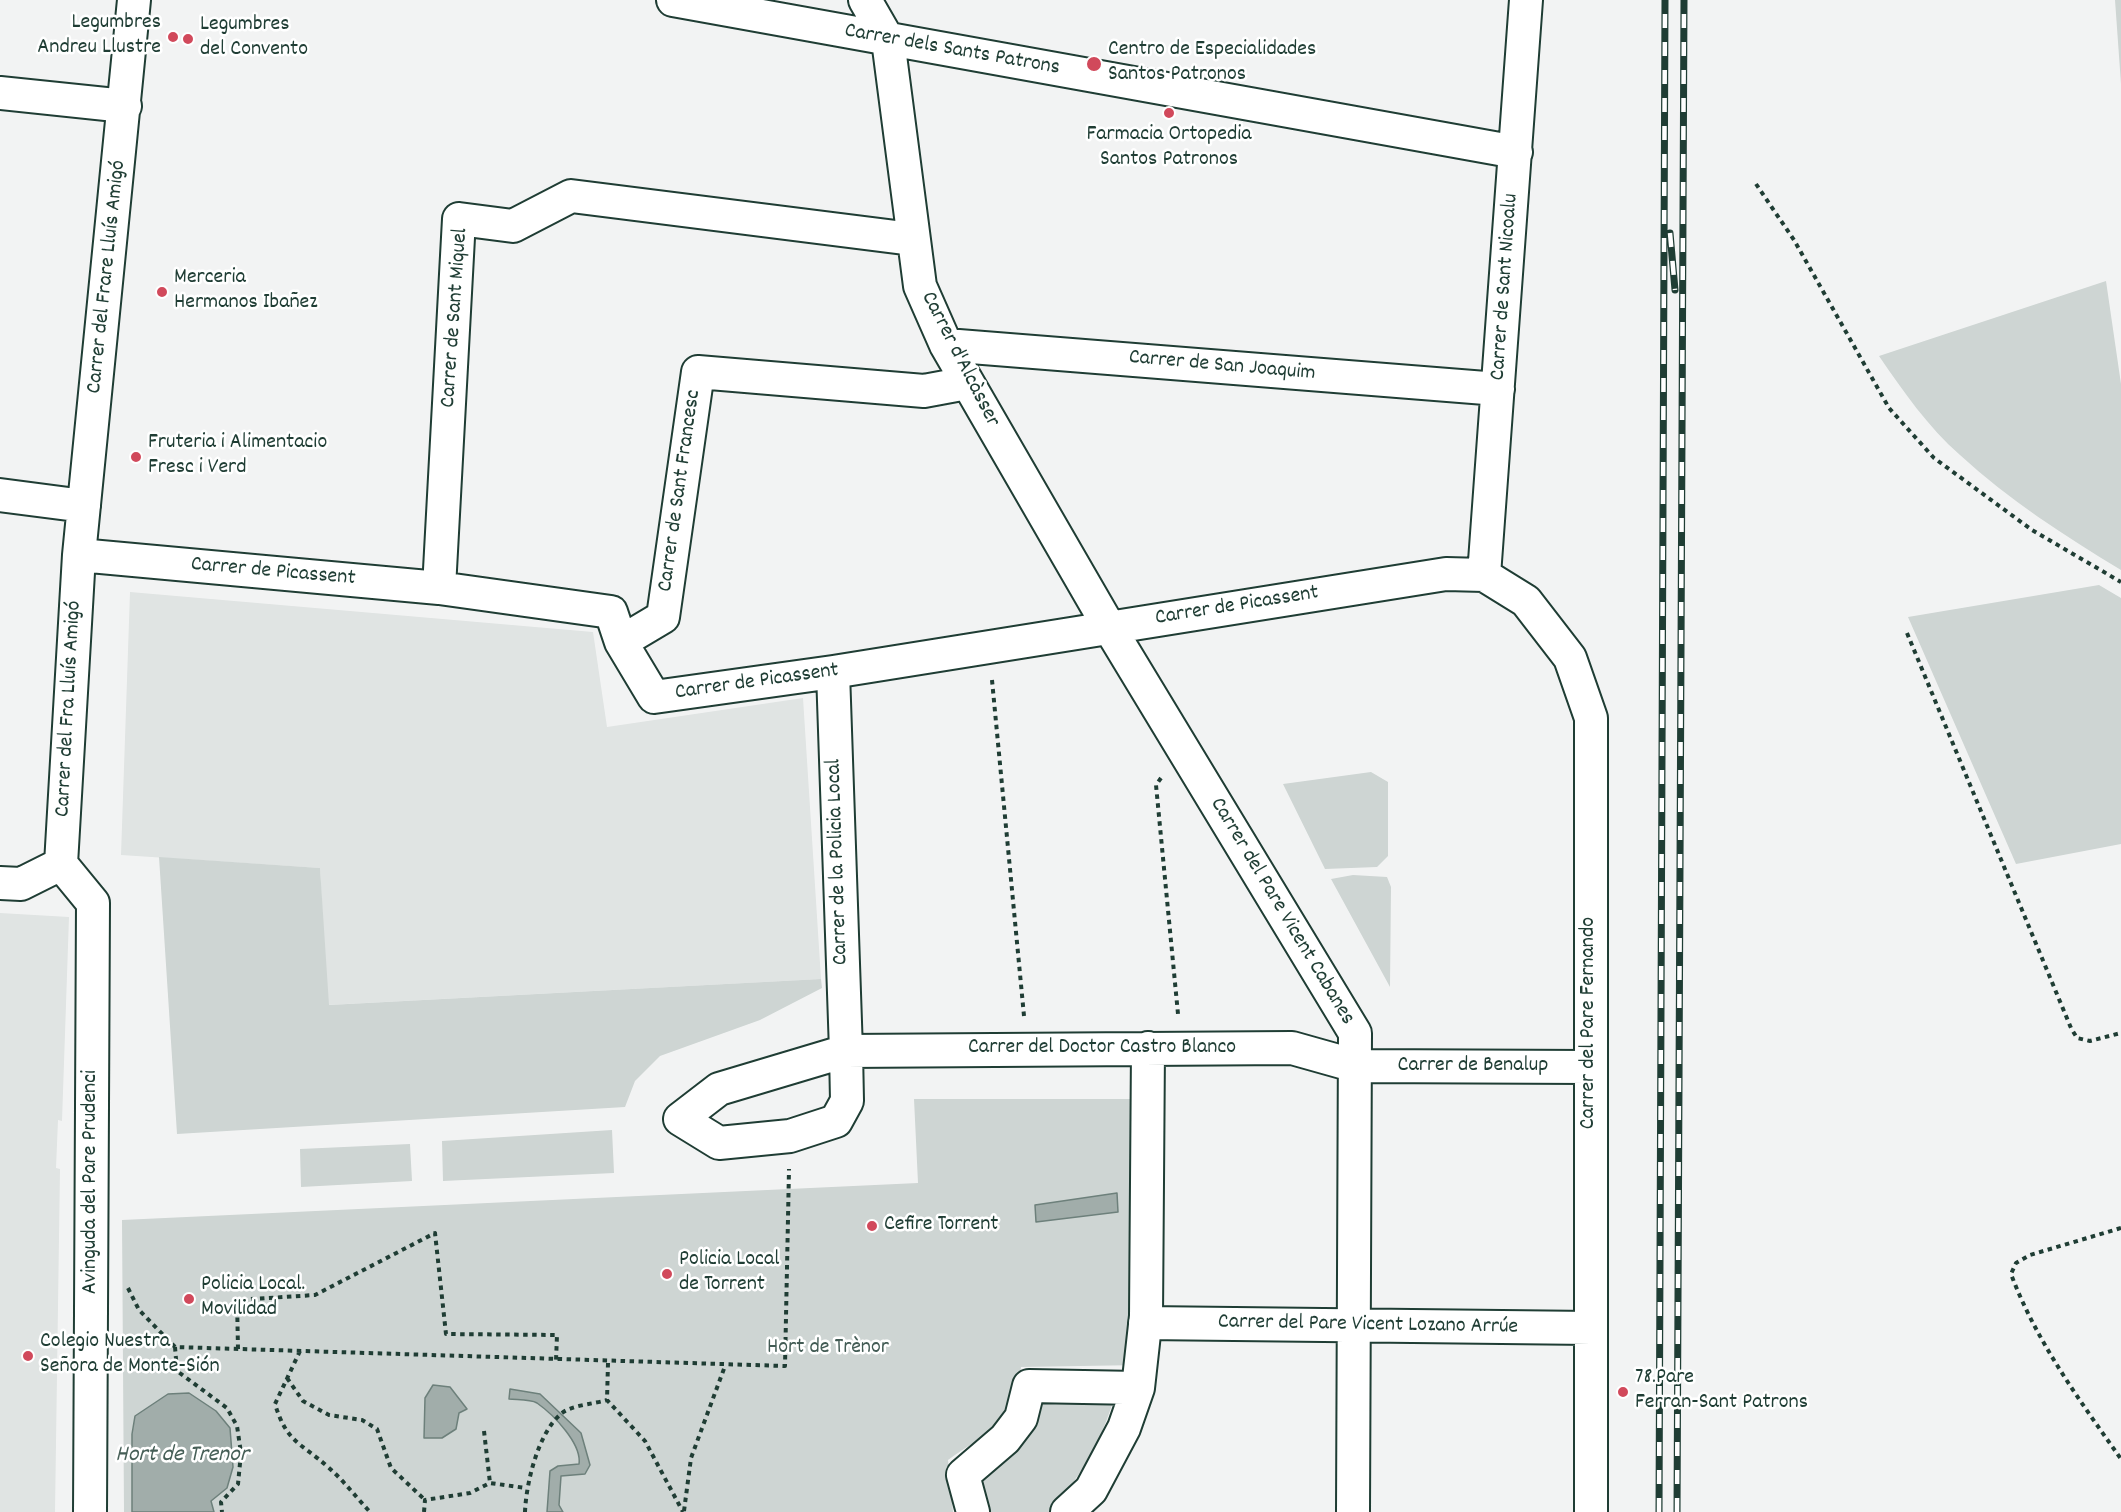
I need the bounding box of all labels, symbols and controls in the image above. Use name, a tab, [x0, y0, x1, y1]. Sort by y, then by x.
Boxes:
place label: Legumbres Andreu Llustre	[37, 11, 161, 62]
place label: Legumbres del Convento	[200, 13, 308, 64]
street label: Carrer dels Sants Patrons	[842, 19, 1062, 83]
marker: Legumbres Andreu Llustre	[166, 30, 180, 44]
marker: Legumbres del Convento	[181, 32, 195, 46]
place label: Centro de Especialidades Santos Patronos	[1108, 38, 1316, 90]
marker: Centro de Especialidades Santos Patronos	[1085, 55, 1103, 73]
marker: Farmacia Ortopedia Santos Patronos	[1162, 106, 1176, 120]
place label: Farmacia Ortopedia Santos Patronos	[1086, 123, 1252, 174]
street label: Carrer del Frare Lluís Amigó	[83, 159, 133, 395]
street label: Carrer de Sant Nicoalu	[1486, 193, 1526, 381]
street label: Carrer de Sant Miquel	[437, 227, 475, 409]
place label: Merceria Hermanos Ibañez	[174, 266, 318, 318]
marker: Merceria Hermanos Ibañez	[155, 285, 169, 299]
street label: Carrer d'Alcàsser	[914, 288, 1004, 432]
street label: Carrer de San Joaquim	[1128, 346, 1316, 388]
street label: Carrer de Sant Francesc	[654, 388, 708, 594]
place label: Fruteria i Alimentacio Fresc i Verd	[148, 431, 327, 482]
marker: Fruteria i Alimentacio Fresc i Verd	[129, 450, 143, 464]
street label: Carrer de Picassent	[190, 553, 356, 593]
street label: Carrer de Picassent	[1153, 581, 1321, 633]
street label: Carrer del Fra Lluís Amigó	[51, 600, 89, 818]
street label: Carrer de Picassent	[673, 658, 841, 708]
street label: Carrer de la Policia Local	[822, 758, 856, 966]
street label: Carrer del Pare Vicent Cabanes	[1203, 794, 1359, 1030]
street label: Carrer del Pare Fernando	[1577, 917, 1603, 1129]
street label: Carrer del Doctor Castro Blanco	[968, 1036, 1236, 1062]
street label: Carrer de Benalup	[1398, 1054, 1548, 1080]
street label: Avinguda del Pare Prudenci	[79, 1070, 105, 1294]
place label: Cefire Torrent	[884, 1213, 998, 1239]
marker: Cefire Torrent	[865, 1219, 879, 1233]
place label: Policia Local de Torrent	[679, 1248, 779, 1300]
marker: Policia Local de Torrent	[660, 1267, 674, 1281]
place label: Policia Local. Movilidad	[201, 1273, 305, 1324]
marker: Policia Local. Movilidad	[182, 1292, 196, 1306]
street label: Carrer del Pare Vicent Lozano Arrúe	[1218, 1310, 1518, 1342]
place label: Colegio Nuestra Señora de Monte-Sión	[40, 1330, 220, 1382]
park label: Hort de Trènor	[767, 1336, 889, 1362]
marker: Colegio Nuestra Señora de Monte-Sión	[21, 1349, 35, 1363]
place label: 78.Pare Ferran-Sant Patrons	[1635, 1366, 1808, 1418]
marker: 78.Pare Ferran-Sant Patrons	[1616, 1385, 1630, 1399]
water label: Hort de Trenor	[115, 1443, 249, 1471]

